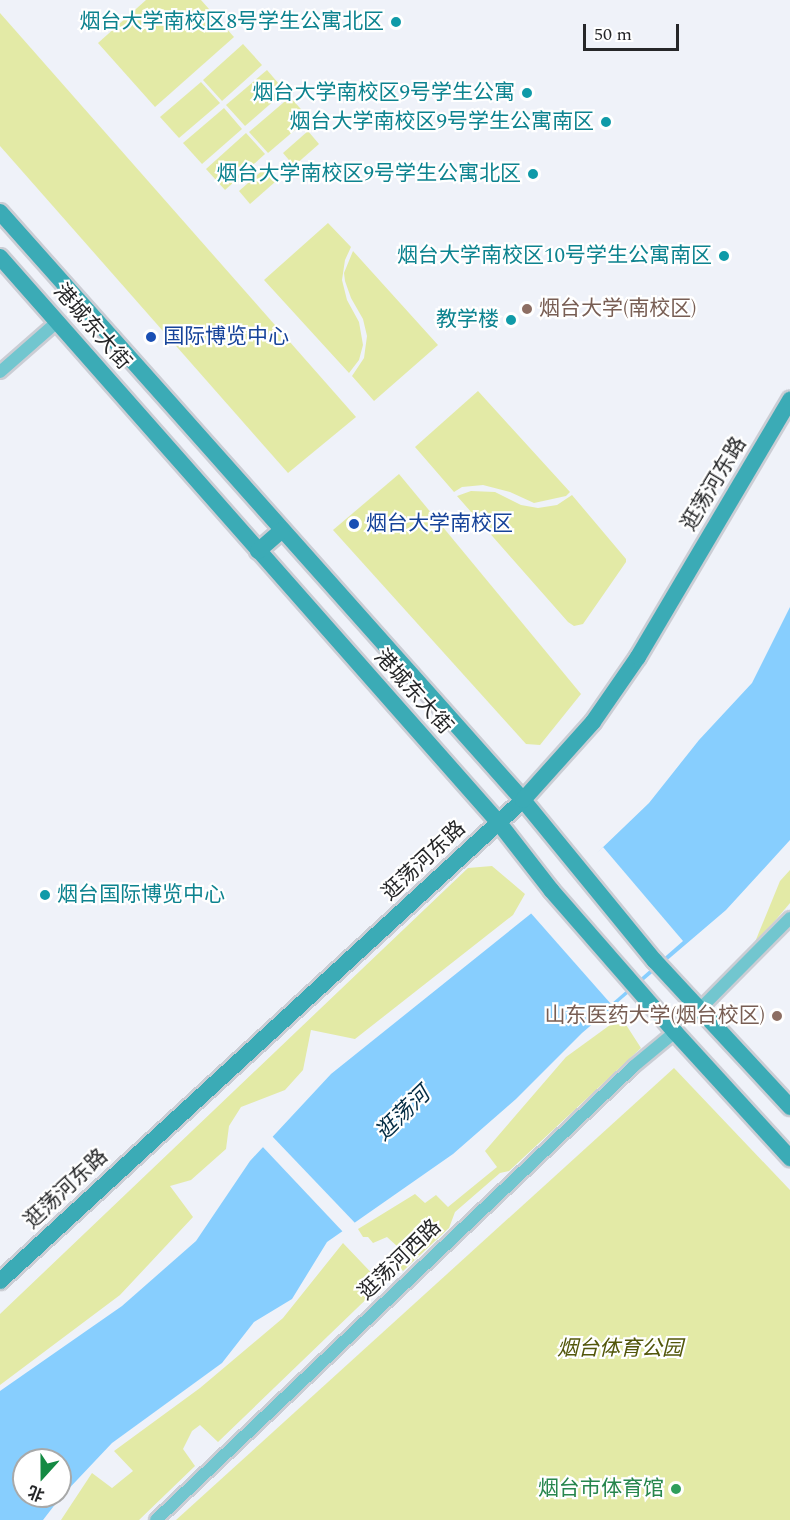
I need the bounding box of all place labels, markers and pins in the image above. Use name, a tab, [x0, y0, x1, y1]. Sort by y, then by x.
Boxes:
place label: 烟台大学南校区8号学生公寓北区	[80, 9, 384, 35]
marker: 烟台大学南校区8号学生公寓北区	[389, 15, 403, 29]
place label: 烟台大学南校区9号学生公寓	[253, 80, 515, 106]
marker: 烟台大学南校区9号学生公寓	[520, 86, 534, 100]
place label: 烟台大学南校区9号学生公寓南区	[290, 109, 594, 135]
marker: 烟台大学南校区9号学生公寓南区	[599, 115, 613, 129]
place label: 烟台大学南校区9号学生公寓北区	[217, 161, 521, 187]
marker: 烟台大学南校区9号学生公寓北区	[526, 167, 540, 181]
place label: 烟台大学南校区10号学生公寓南区	[397, 243, 712, 269]
marker: 烟台大学南校区10号学生公寓南区	[717, 249, 731, 263]
place label: 烟台大学(南校区)	[539, 296, 696, 322]
marker: 烟台大学(南校区)	[520, 302, 534, 316]
place label: 教学楼	[436, 307, 499, 333]
marker: 教学楼	[504, 313, 518, 327]
place label: 国际博览中心	[163, 324, 289, 350]
marker: 国际博览中心	[144, 330, 158, 344]
place label: 烟台大学南校区	[366, 511, 513, 537]
marker: 烟台大学南校区	[347, 517, 361, 531]
place label: 烟台国际博览中心	[57, 882, 225, 908]
marker: 烟台国际博览中心	[38, 888, 52, 902]
place label: 山东医药大学(烟台校区)	[545, 1003, 765, 1029]
marker: 山东医药大学(烟台校区)	[770, 1009, 784, 1023]
place label: 烟台市体育馆	[538, 1476, 664, 1502]
marker: 烟台市体育馆	[669, 1482, 683, 1496]

